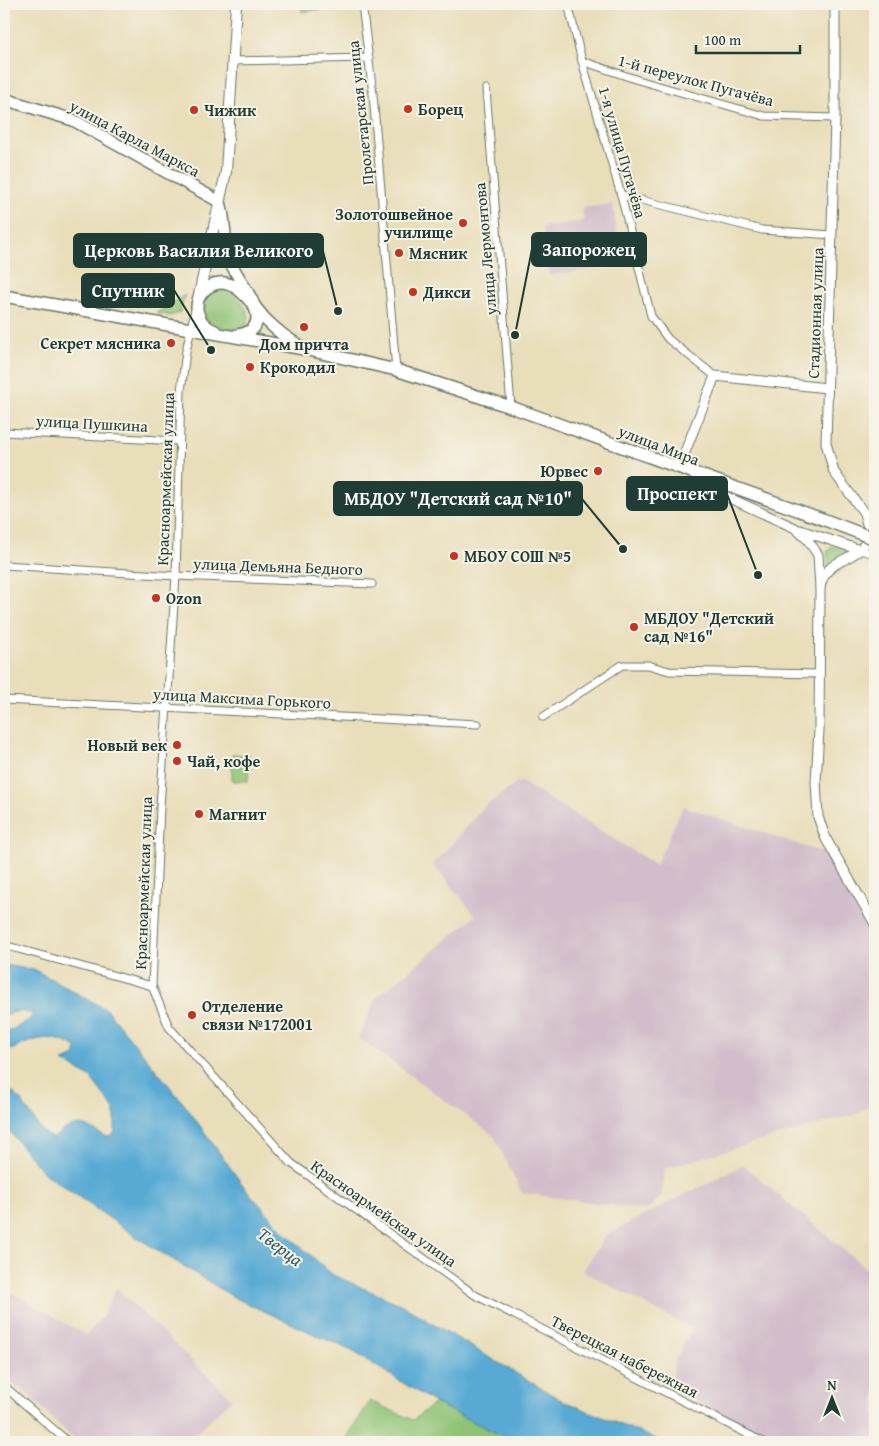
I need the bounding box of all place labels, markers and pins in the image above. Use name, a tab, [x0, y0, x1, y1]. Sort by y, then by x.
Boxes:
place label: Борец	[418, 97, 464, 121]
place label: Чижик	[204, 98, 257, 122]
marker: Борец	[402, 103, 414, 115]
marker: Чижик	[188, 104, 200, 116]
place label: Золотошвейное училище	[335, 202, 453, 244]
marker: Золотошвейное училище	[457, 217, 469, 229]
callout: Запорожец	[532, 233, 646, 266]
callout: Церковь Василия Великого	[74, 234, 323, 267]
place label: Мясник	[409, 241, 468, 265]
marker: Мясник	[393, 247, 405, 259]
callout: Спутник	[82, 274, 174, 307]
place label: Дикси	[422, 280, 471, 304]
marker: Дикси	[407, 286, 419, 298]
marker: Дом причта	[298, 321, 310, 333]
place label: Секрет мясника	[41, 331, 162, 355]
place label: Дом причта	[258, 332, 350, 356]
marker: Секрет мясника	[165, 337, 177, 349]
place label: Крокодил	[260, 355, 336, 379]
marker: Крокодил	[244, 361, 256, 373]
place label: Юрвес	[541, 459, 589, 483]
marker: Юрвес	[592, 465, 604, 477]
callout: Проспект	[627, 477, 727, 510]
callout: МБДОУ "Детский сад №10"	[334, 482, 582, 515]
place label: МБОУ СОШ №5	[464, 544, 571, 568]
marker: МБОУ СОШ №5	[448, 550, 460, 562]
place label: Ozon	[166, 586, 202, 610]
marker: Ozon	[150, 592, 162, 604]
place label: МБДОУ "Детский сад №16"	[644, 606, 774, 648]
marker: МБДОУ "Детский сад №16"	[628, 621, 640, 633]
place label: Новый век	[88, 733, 168, 757]
marker: Новый век	[171, 739, 183, 751]
place label: Чай, кофе	[187, 749, 260, 773]
marker: Чай, кофе	[171, 755, 183, 767]
place label: Магнит	[209, 802, 267, 826]
marker: Магнит	[193, 808, 205, 820]
place label: Отделение связи №172001	[202, 994, 313, 1036]
marker: Отделение связи №172001	[186, 1009, 198, 1021]

